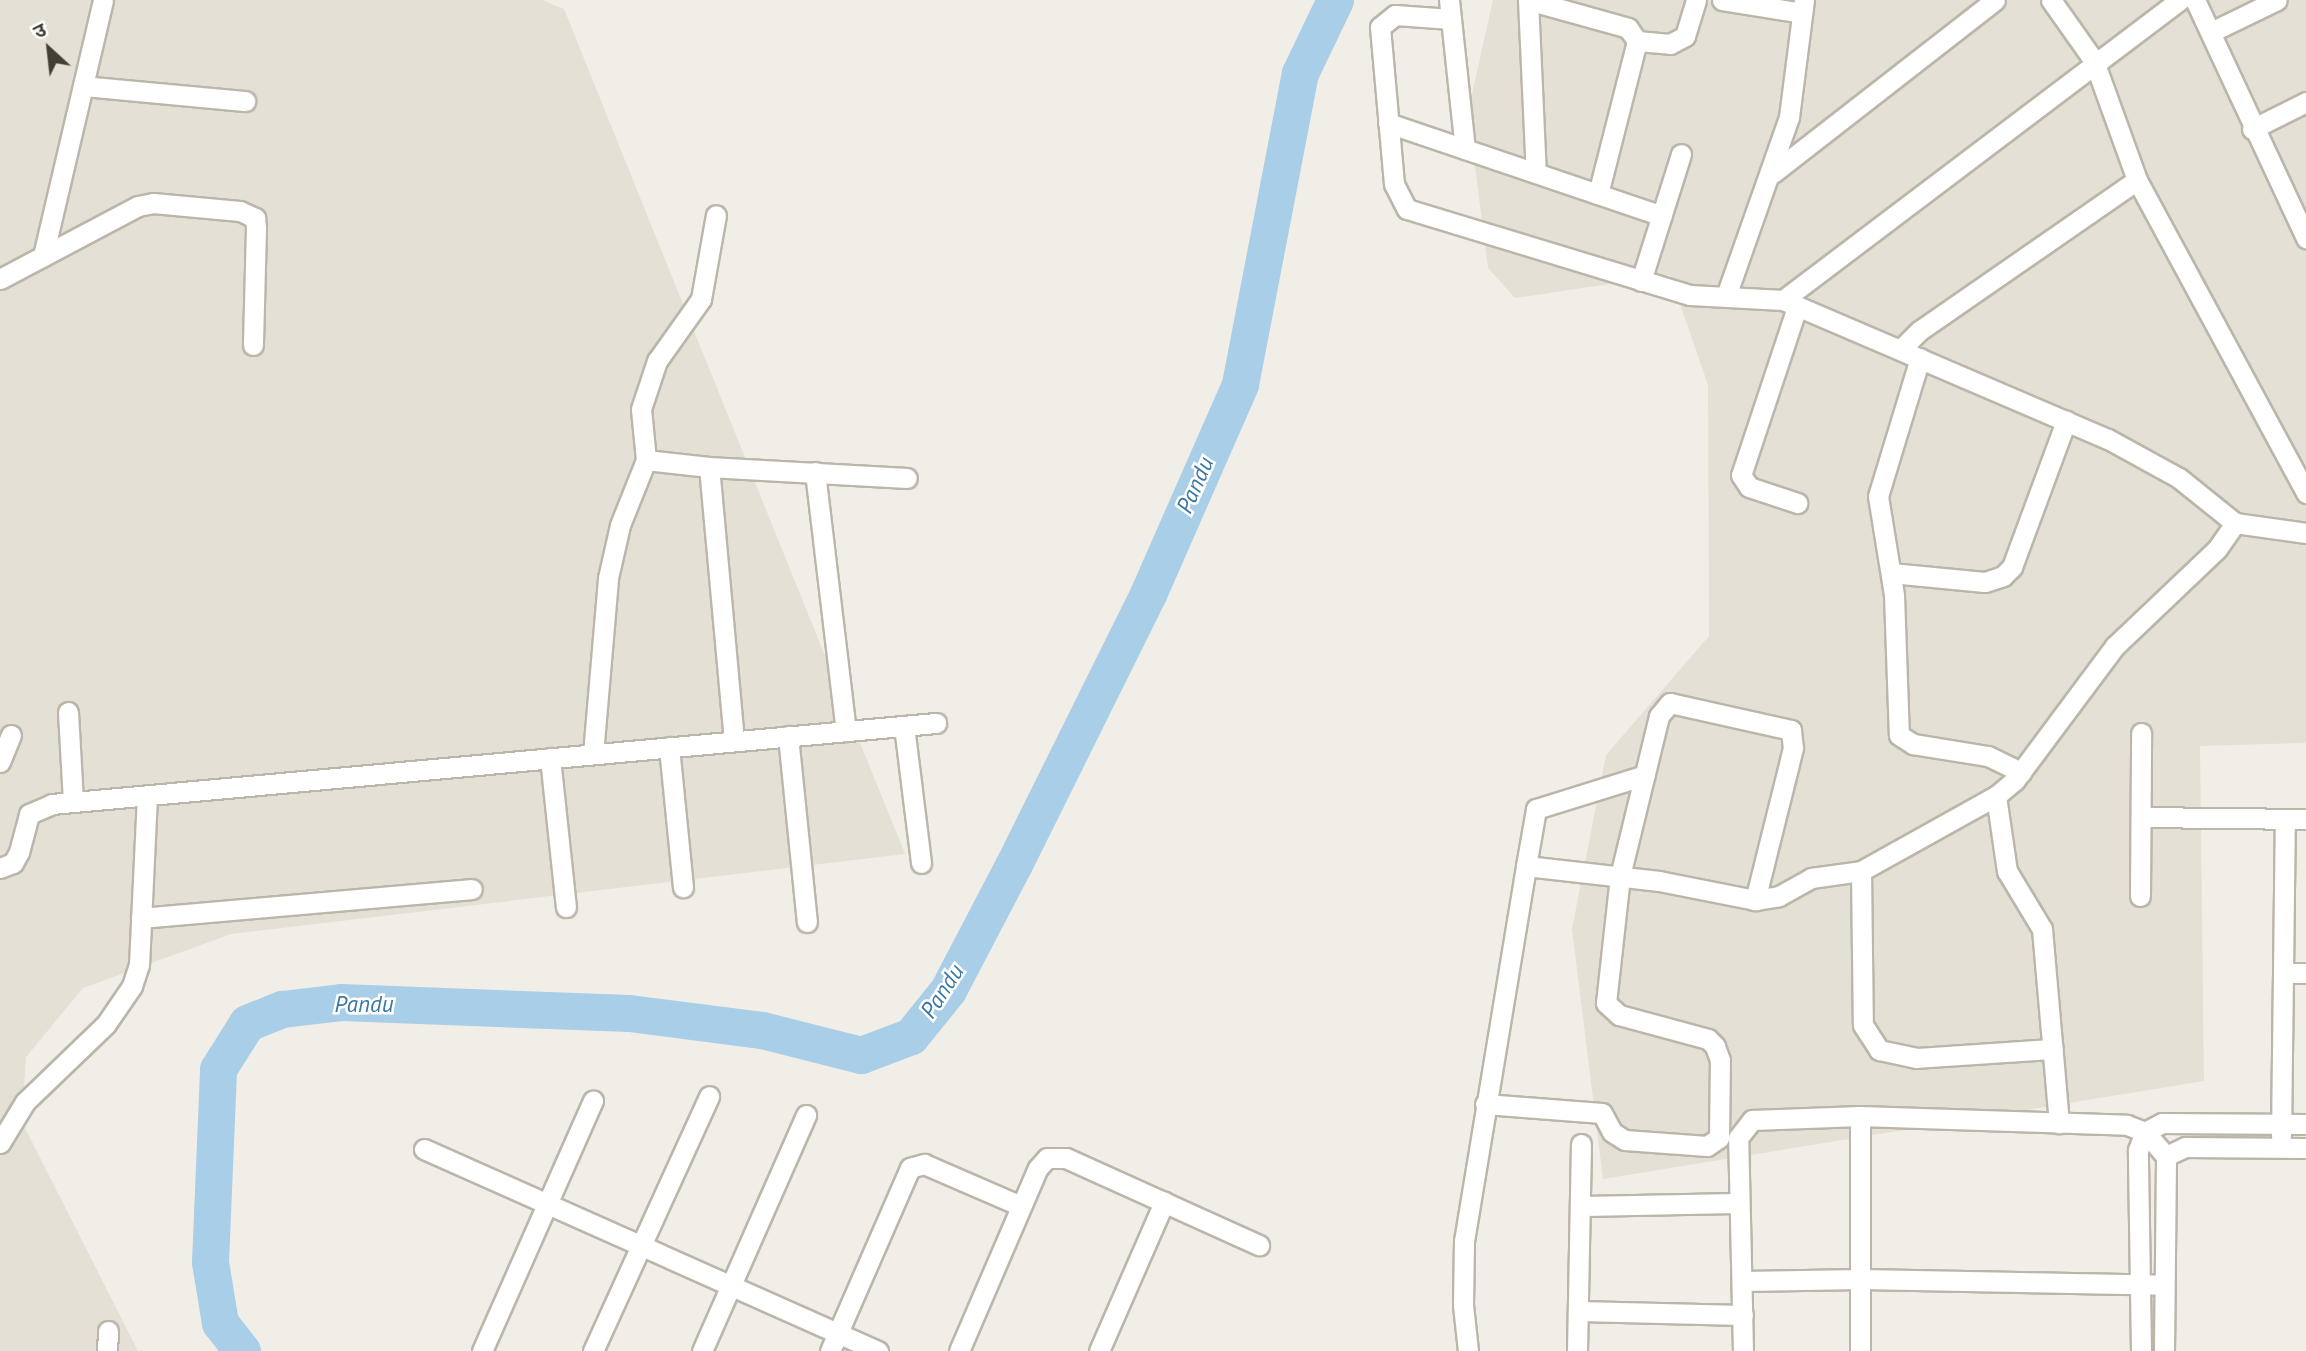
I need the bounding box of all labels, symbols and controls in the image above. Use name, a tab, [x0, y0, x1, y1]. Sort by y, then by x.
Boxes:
north arrow	[14, 14, 84, 84]
text: उ	[29, 17, 50, 44]
water label: Pandu	[1170, 452, 1220, 518]
water label: Pandu	[914, 959, 970, 1023]
water label: Pandu	[335, 990, 393, 1018]

